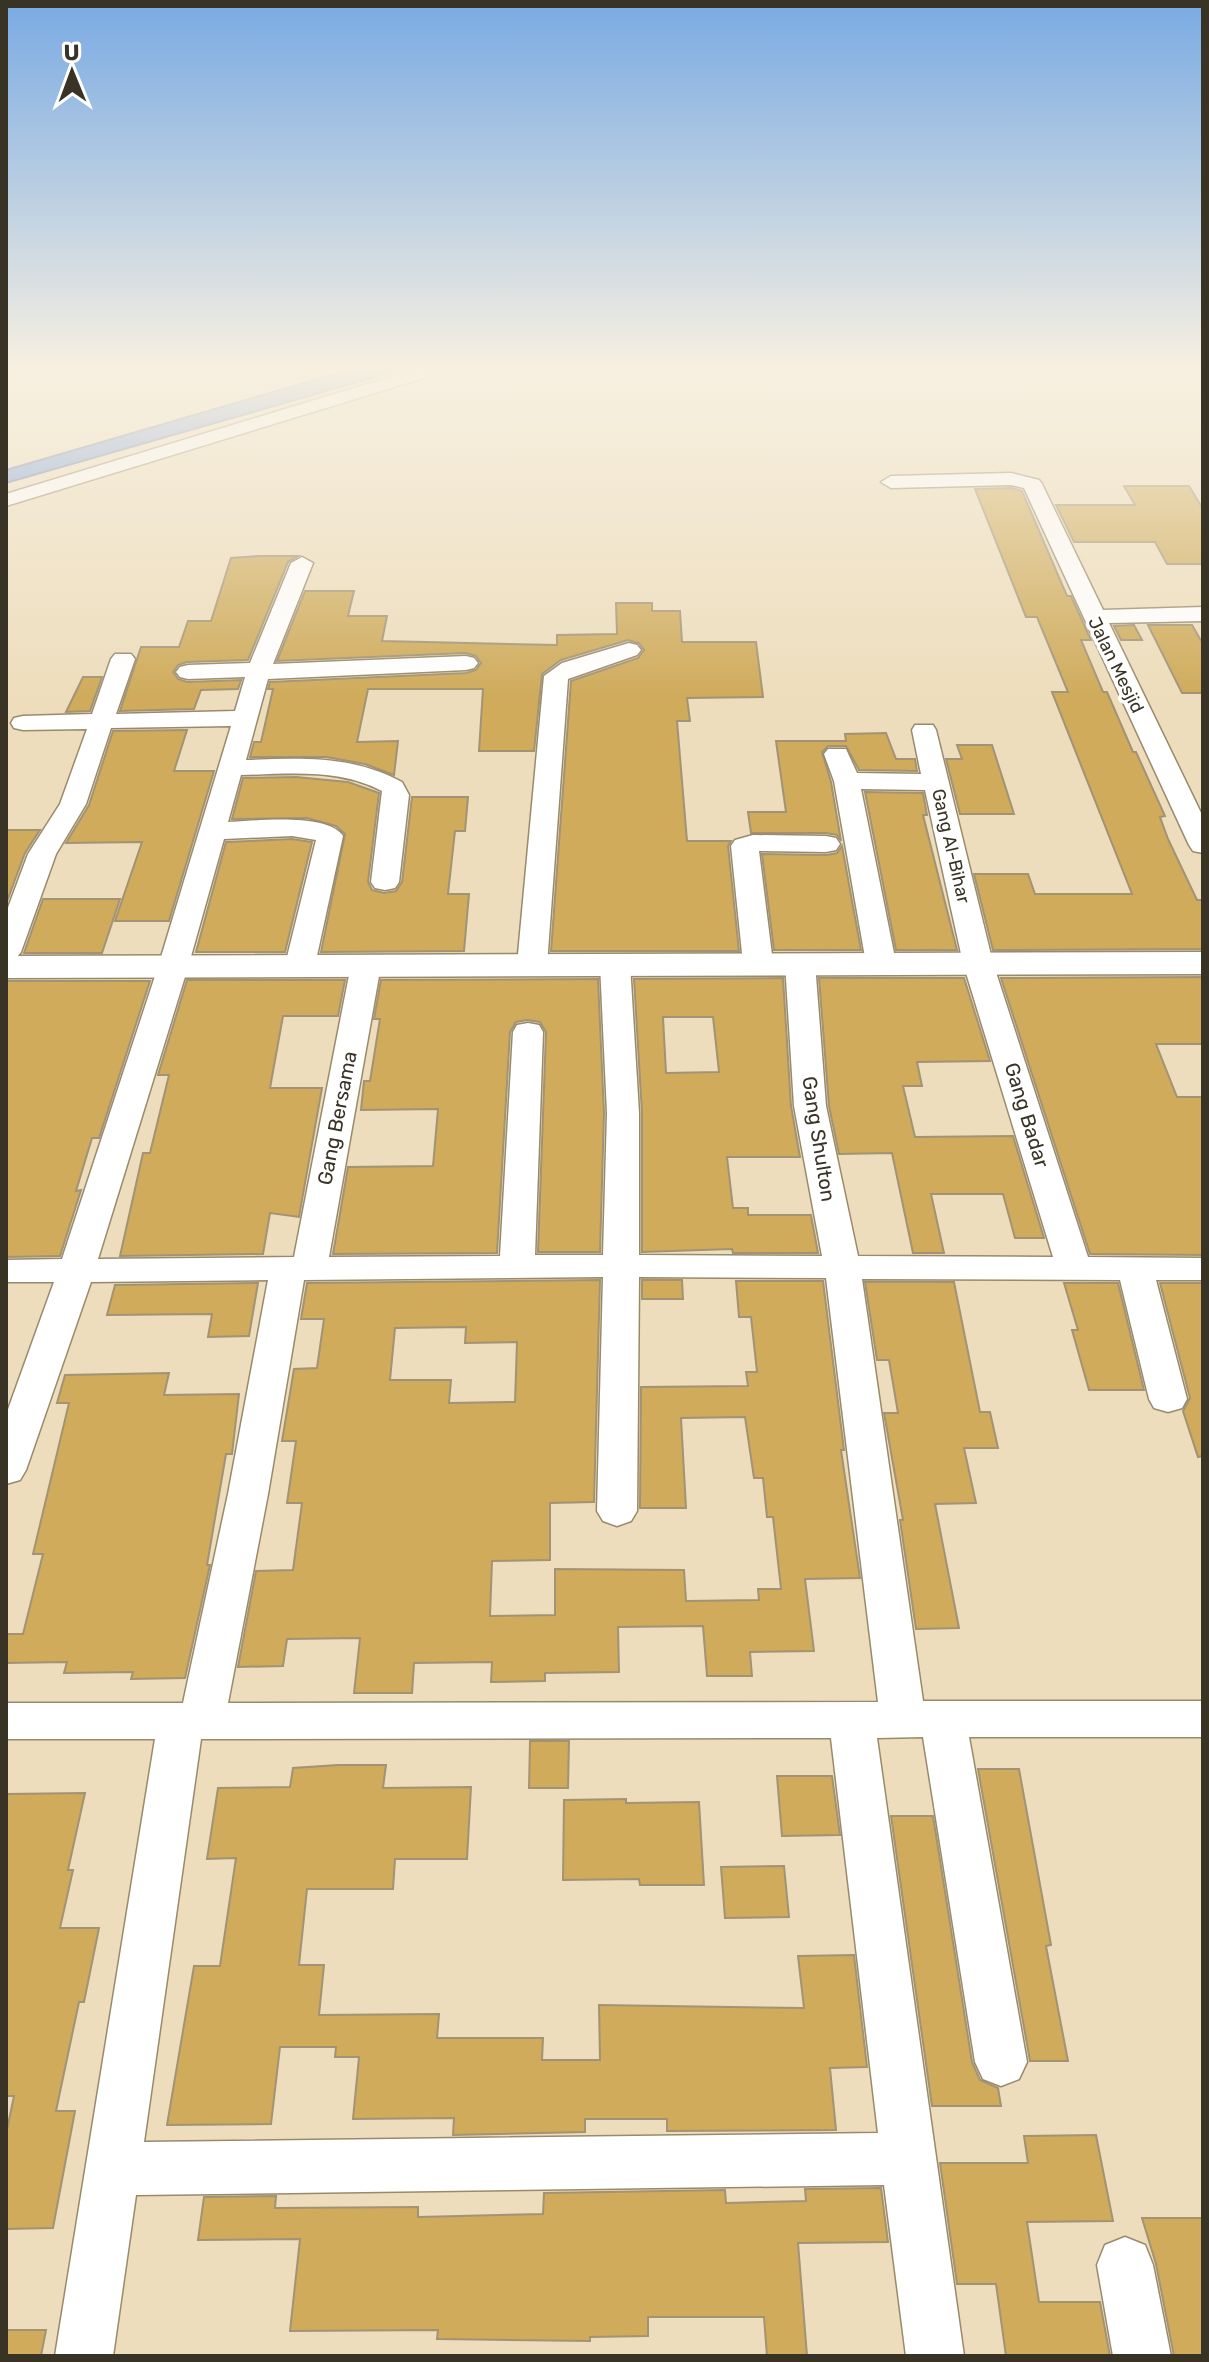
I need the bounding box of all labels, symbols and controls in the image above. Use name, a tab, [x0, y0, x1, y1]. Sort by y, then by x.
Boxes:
north arrow	[32, 32, 112, 112]
text: U	[63, 39, 80, 66]
street label: Jalan Mesjid	[1083, 613, 1149, 717]
street label: Gang Al-Bihar	[927, 787, 975, 906]
street label: Gang Bersama	[312, 1049, 362, 1187]
street label: Gang Badar	[1000, 1060, 1054, 1171]
street label: Gang Shulton	[797, 1075, 841, 1203]

